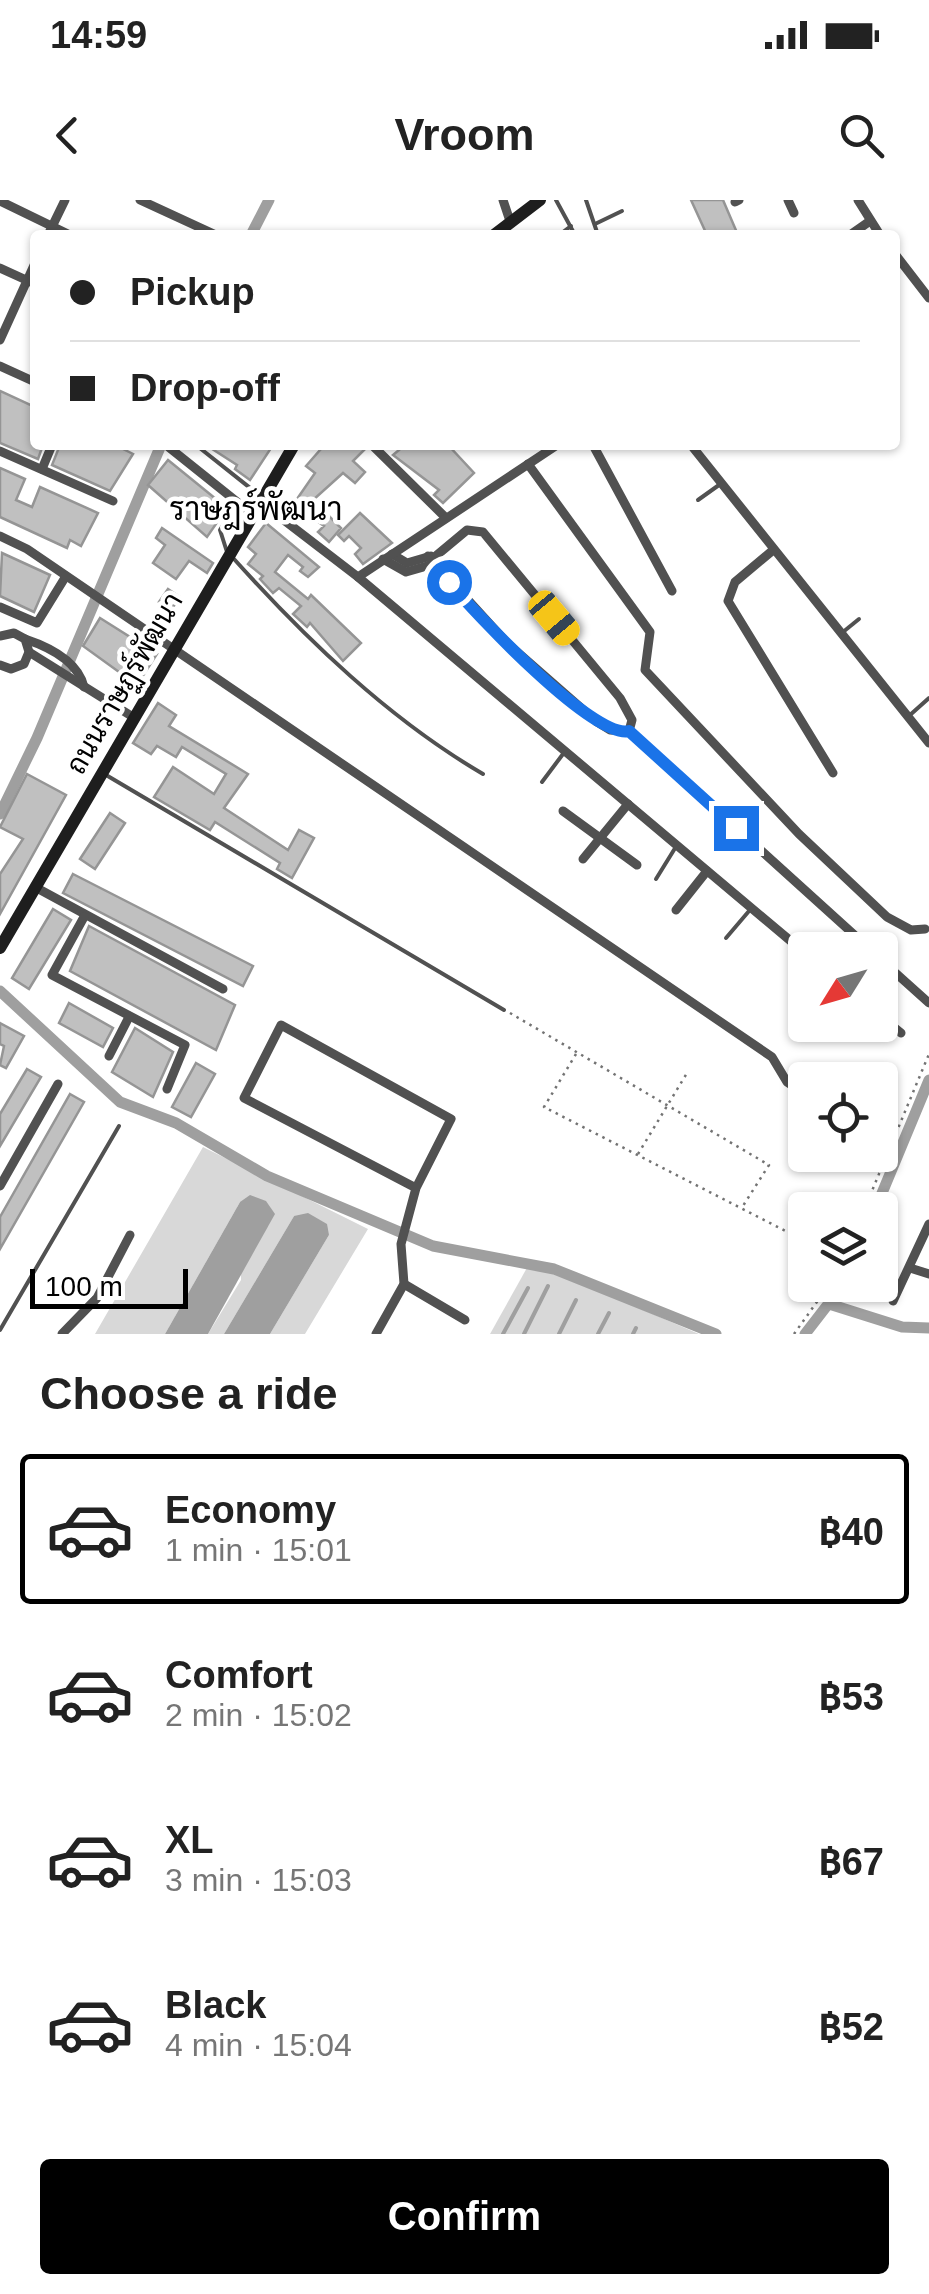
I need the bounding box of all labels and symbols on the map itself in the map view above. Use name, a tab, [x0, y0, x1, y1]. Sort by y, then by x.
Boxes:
district label: ราษฎร์พัฒนา	[169, 488, 343, 530]
route start	[427, 560, 472, 605]
street label: ถนนราษฏร์พัฒนา	[57, 585, 192, 781]
car	[523, 585, 585, 651]
route end	[714, 806, 759, 851]
north arrow	[788, 932, 898, 1042]
scale bar	[30, 1264, 188, 1308]

